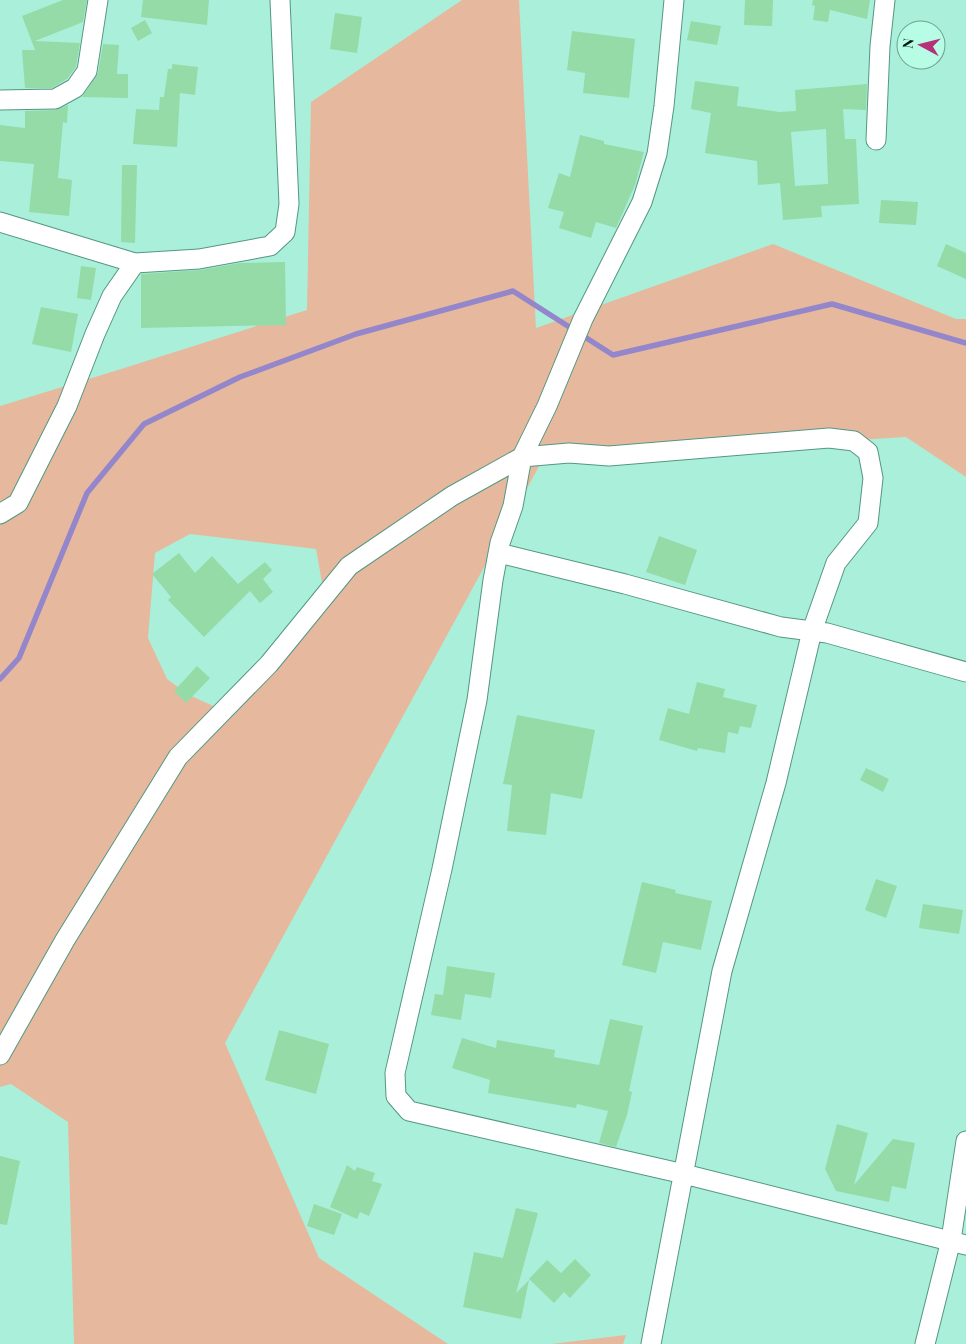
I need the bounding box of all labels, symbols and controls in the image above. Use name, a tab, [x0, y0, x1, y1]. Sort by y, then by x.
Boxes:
north arrow	[896, 20, 946, 70]
text: N	[898, 37, 918, 50]

